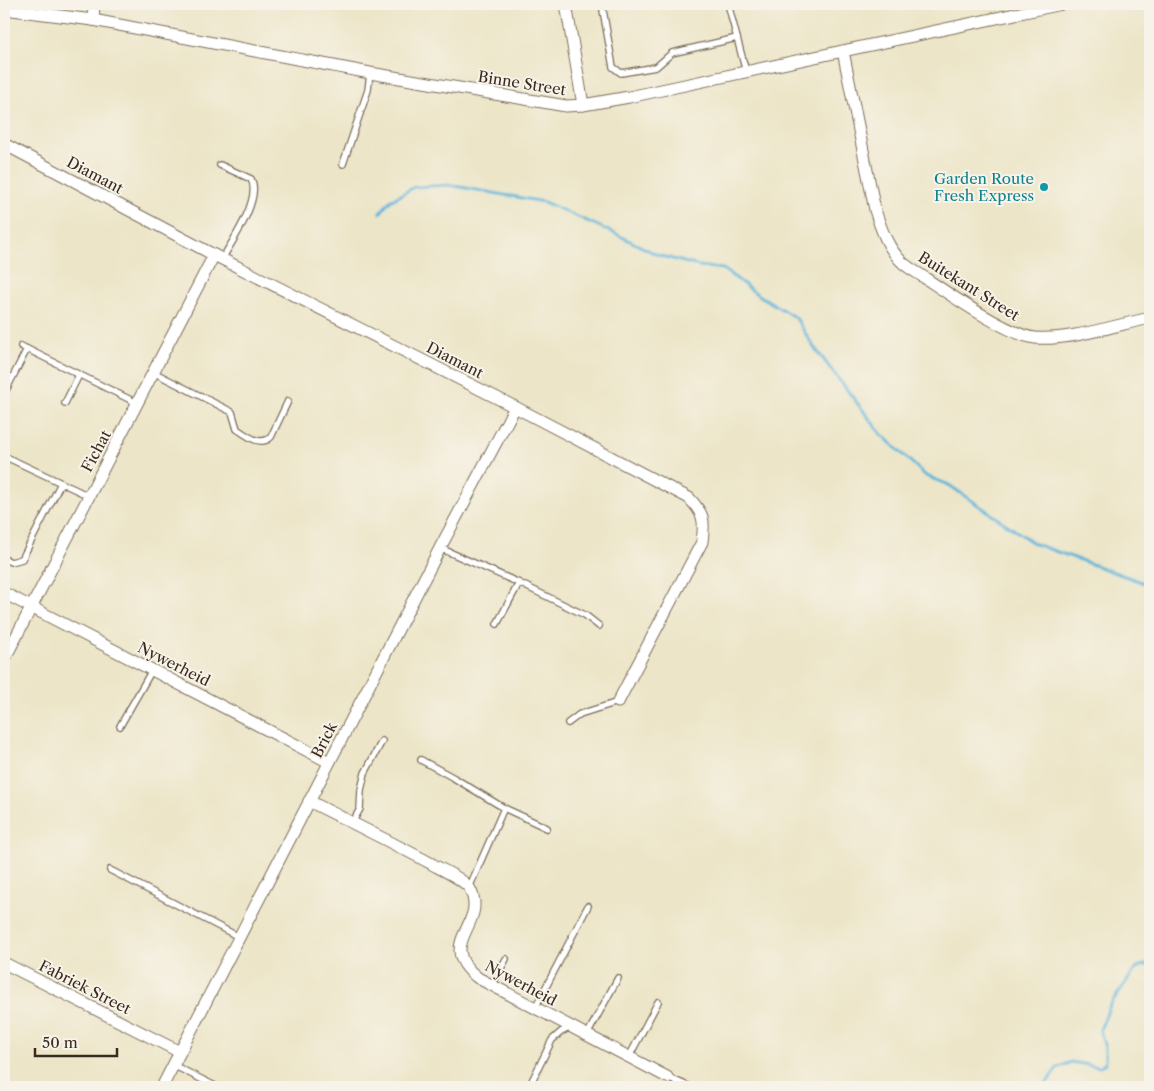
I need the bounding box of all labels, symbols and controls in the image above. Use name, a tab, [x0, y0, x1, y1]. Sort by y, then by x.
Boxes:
street label: Binne Street	[477, 67, 568, 99]
street label: Diamant	[64, 152, 127, 198]
place label: Garden Route Fresh Express	[934, 169, 1034, 205]
marker: Garden Route Fresh Express	[1038, 181, 1050, 193]
street label: Buitekant Street	[915, 247, 1024, 325]
street label: Diamant	[423, 338, 487, 383]
street label: Fichat	[77, 426, 115, 475]
street label: Nywerheid	[135, 638, 213, 690]
street label: Brick	[307, 718, 342, 761]
street label: Fabriek Street	[36, 956, 135, 1019]
street label: Nywerheid	[482, 956, 560, 1010]
scale bar	[35, 1026, 118, 1058]
text: 50 m	[42, 1033, 78, 1052]

